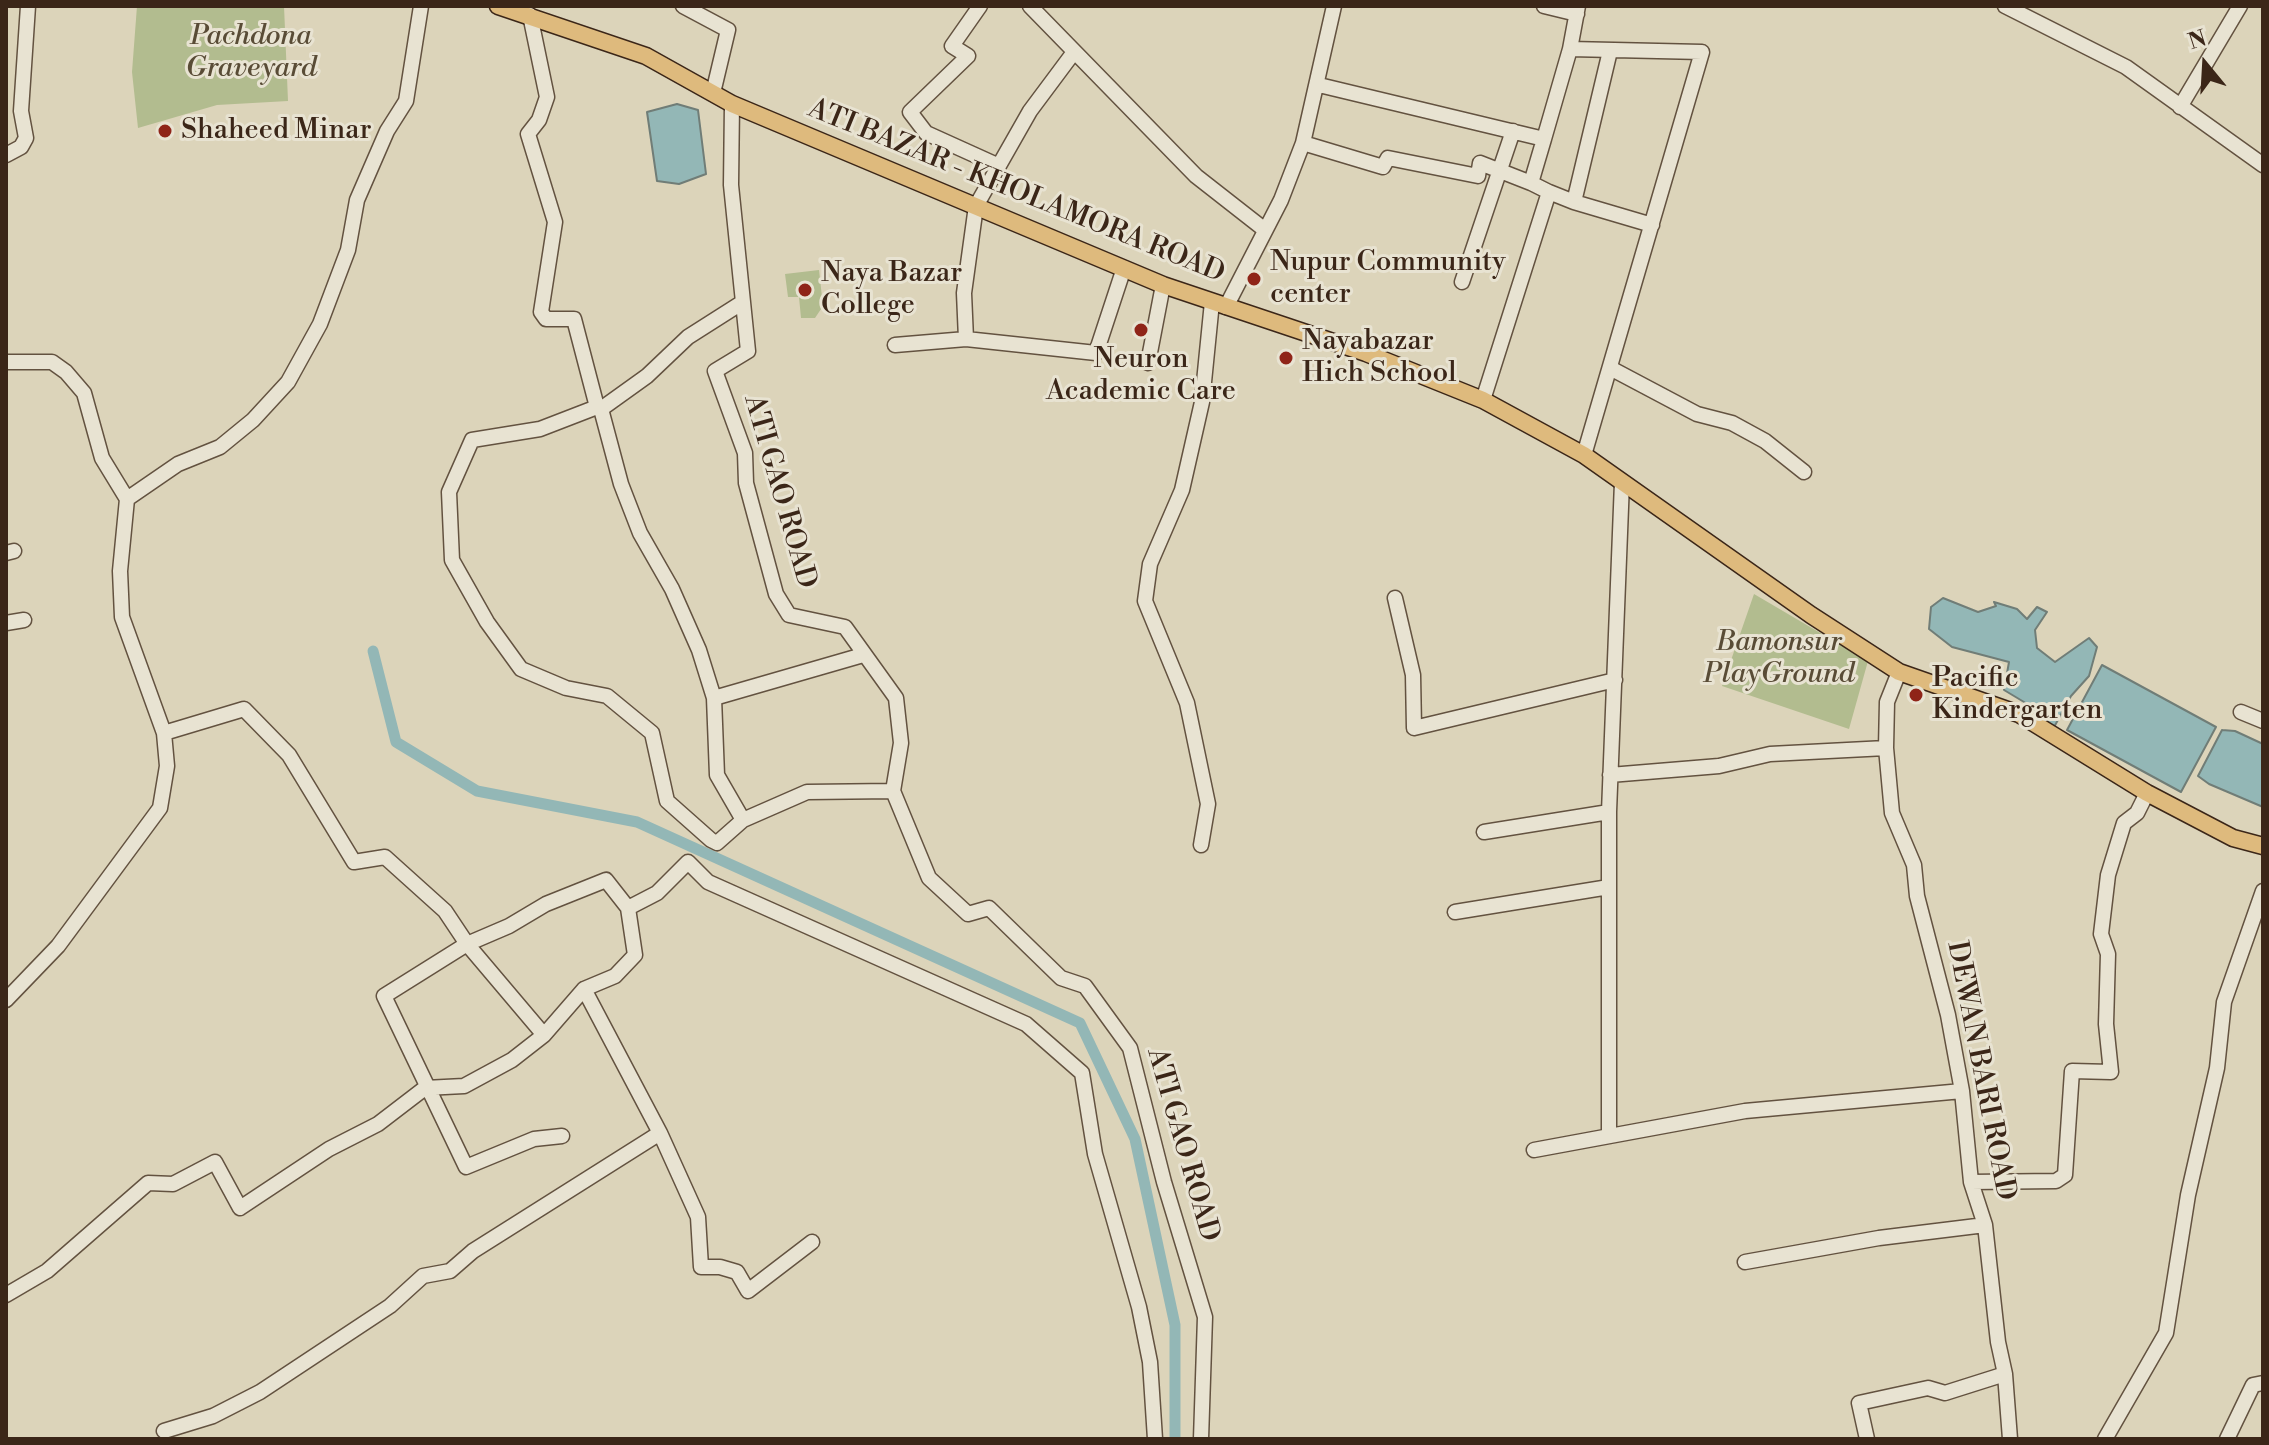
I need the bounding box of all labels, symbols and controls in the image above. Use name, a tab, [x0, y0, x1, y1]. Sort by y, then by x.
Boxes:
park label: Pachdona Graveyard	[185, 20, 317, 86]
north arrow	[2165, 24, 2245, 104]
text: N	[2185, 25, 2210, 56]
street label: ATI BAZAR - KHOLAMORA ROAD	[803, 93, 1229, 291]
place label: Shaheed Minar	[181, 114, 372, 148]
marker: Shaheed Minar	[156, 122, 174, 140]
place label: Nupur Community center	[1270, 246, 1506, 312]
place label: Naya Bazar College	[821, 257, 962, 323]
marker: Nupur Community center	[1245, 270, 1263, 288]
marker: Naya Bazar College	[796, 281, 814, 299]
marker: Neuron Academic Care	[1132, 321, 1150, 339]
place label: Nayabazar Hich School	[1302, 325, 1456, 391]
place label: Neuron Academic Care	[1046, 343, 1236, 409]
marker: Nayabazar Hich School	[1277, 349, 1295, 367]
street label: ATI GAO ROAD	[735, 391, 823, 593]
park label: Bamonsur PlayGround	[1703, 626, 1855, 692]
place label: Pacific Kindergarten	[1932, 662, 2102, 728]
marker: Pacific Kindergarten	[1907, 686, 1925, 704]
street label: DEWAN BARI ROAD	[1938, 939, 2022, 1203]
street label: ATI GAO ROAD	[1138, 1044, 1226, 1246]

